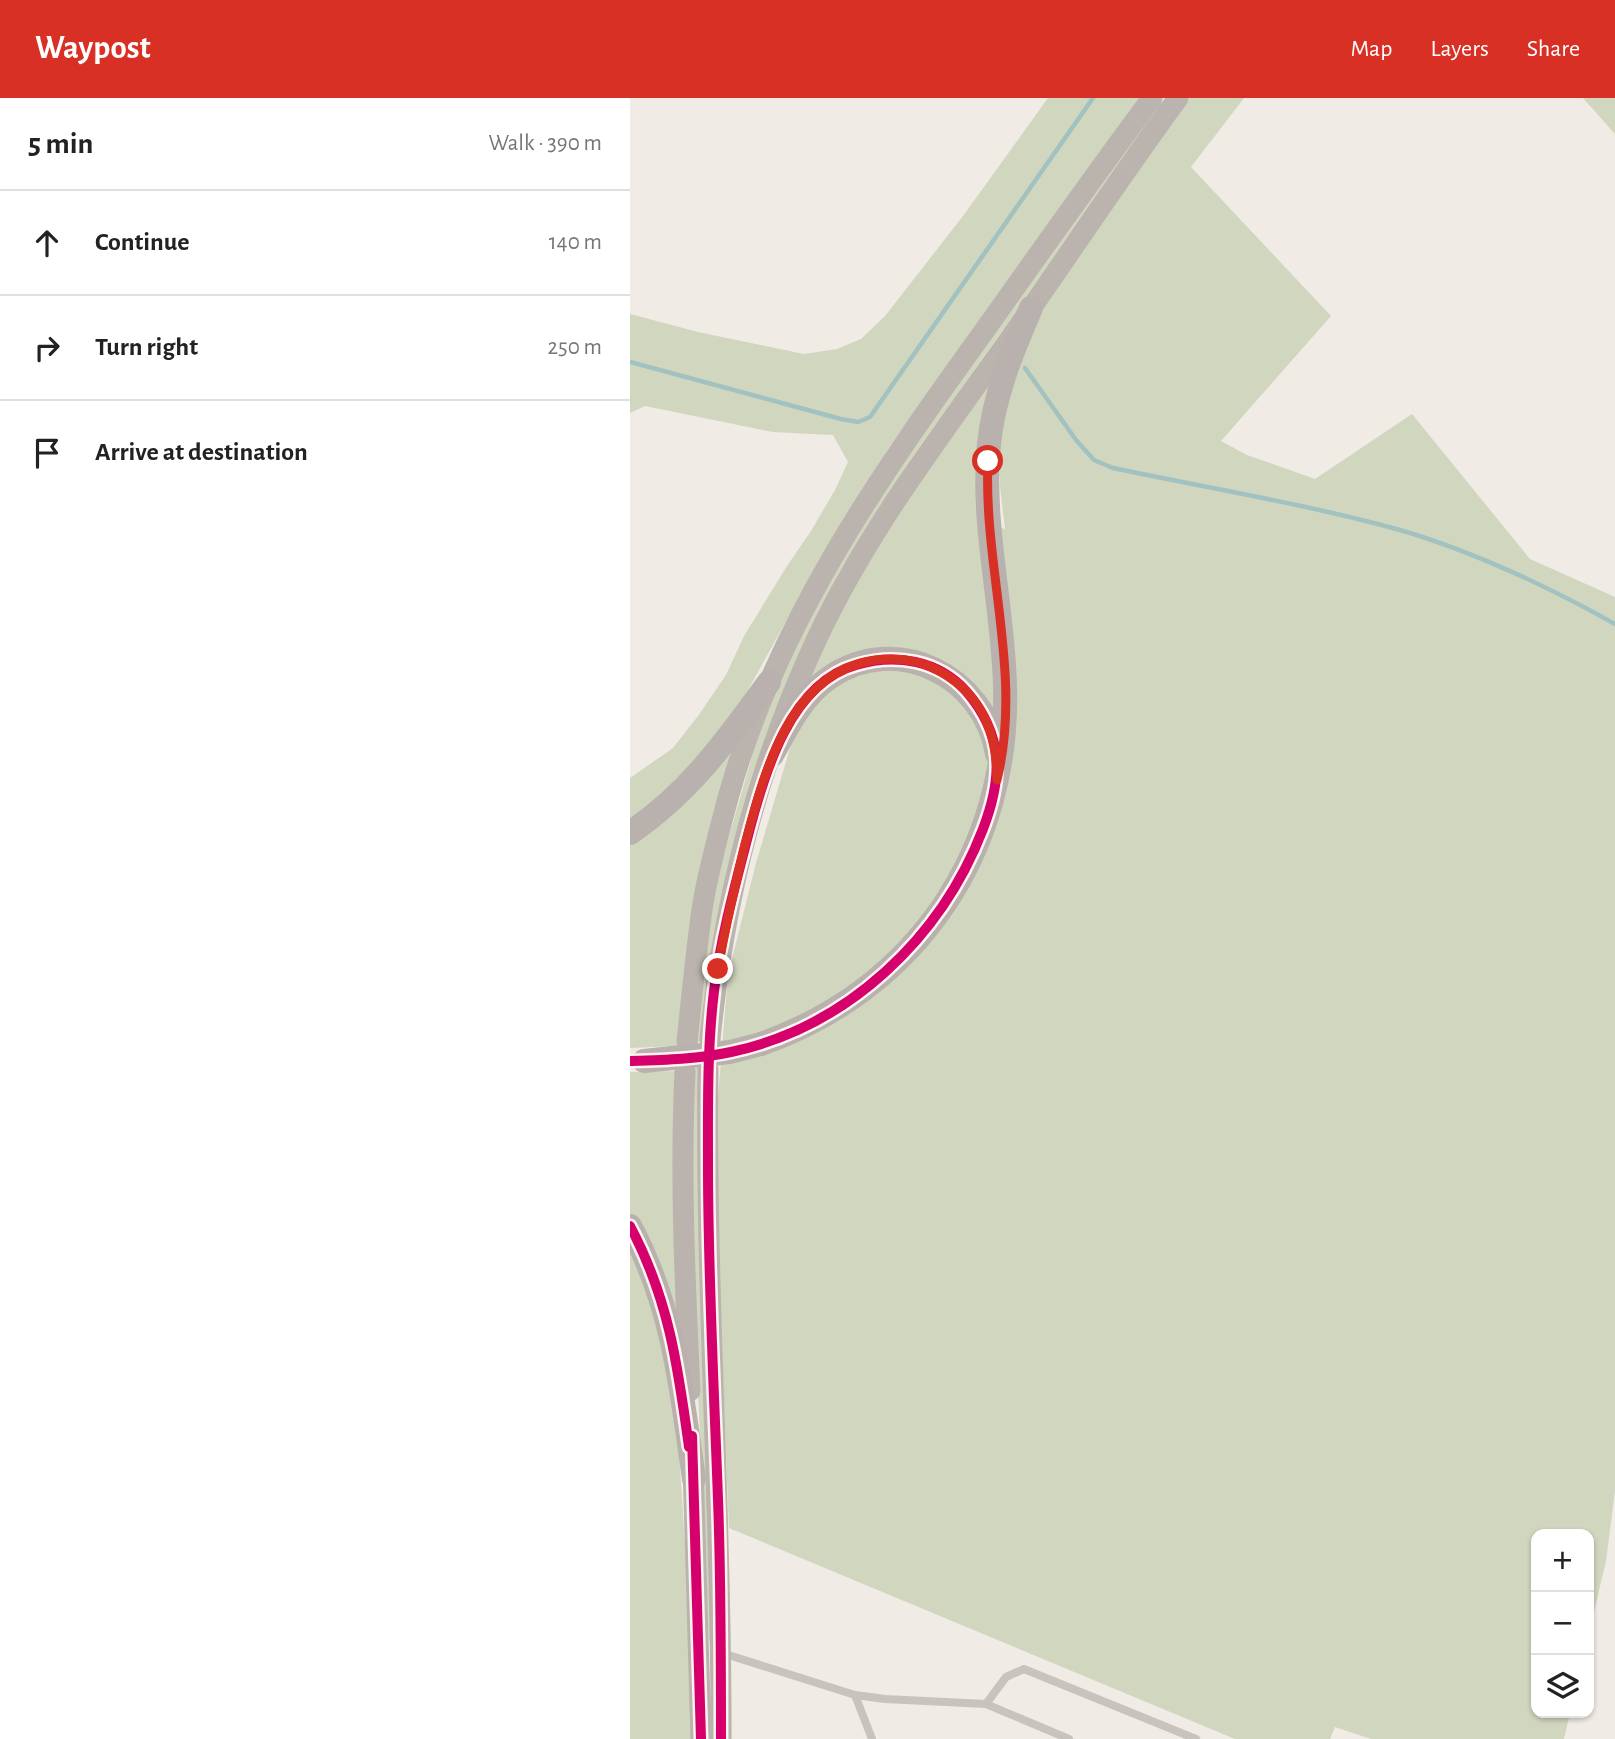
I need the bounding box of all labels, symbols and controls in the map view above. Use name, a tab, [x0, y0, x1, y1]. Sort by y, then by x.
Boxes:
text: Waypost	[35, 32, 151, 65]
text: Map	[1350, 37, 1392, 61]
text: Layers	[1430, 37, 1489, 61]
text: Share	[1527, 37, 1580, 61]
text: 5 min	[28, 129, 93, 159]
text: Walk · 390 m	[488, 132, 602, 155]
icon: ahead	[28, 224, 66, 262]
text: Continue	[95, 229, 190, 255]
text: 140 m	[549, 231, 602, 254]
icon: right	[28, 329, 66, 367]
text: Turn right	[95, 334, 198, 360]
text: 250 m	[548, 336, 602, 359]
icon: arrive	[28, 434, 66, 472]
text: Arrive at destination	[95, 439, 308, 465]
route start	[972, 445, 1003, 476]
route end	[702, 953, 733, 984]
map controls	[1531, 1529, 1594, 1718]
button: +	[1531, 1529, 1594, 1592]
button: −	[1531, 1592, 1594, 1655]
button: layers	[1531, 1655, 1594, 1718]

